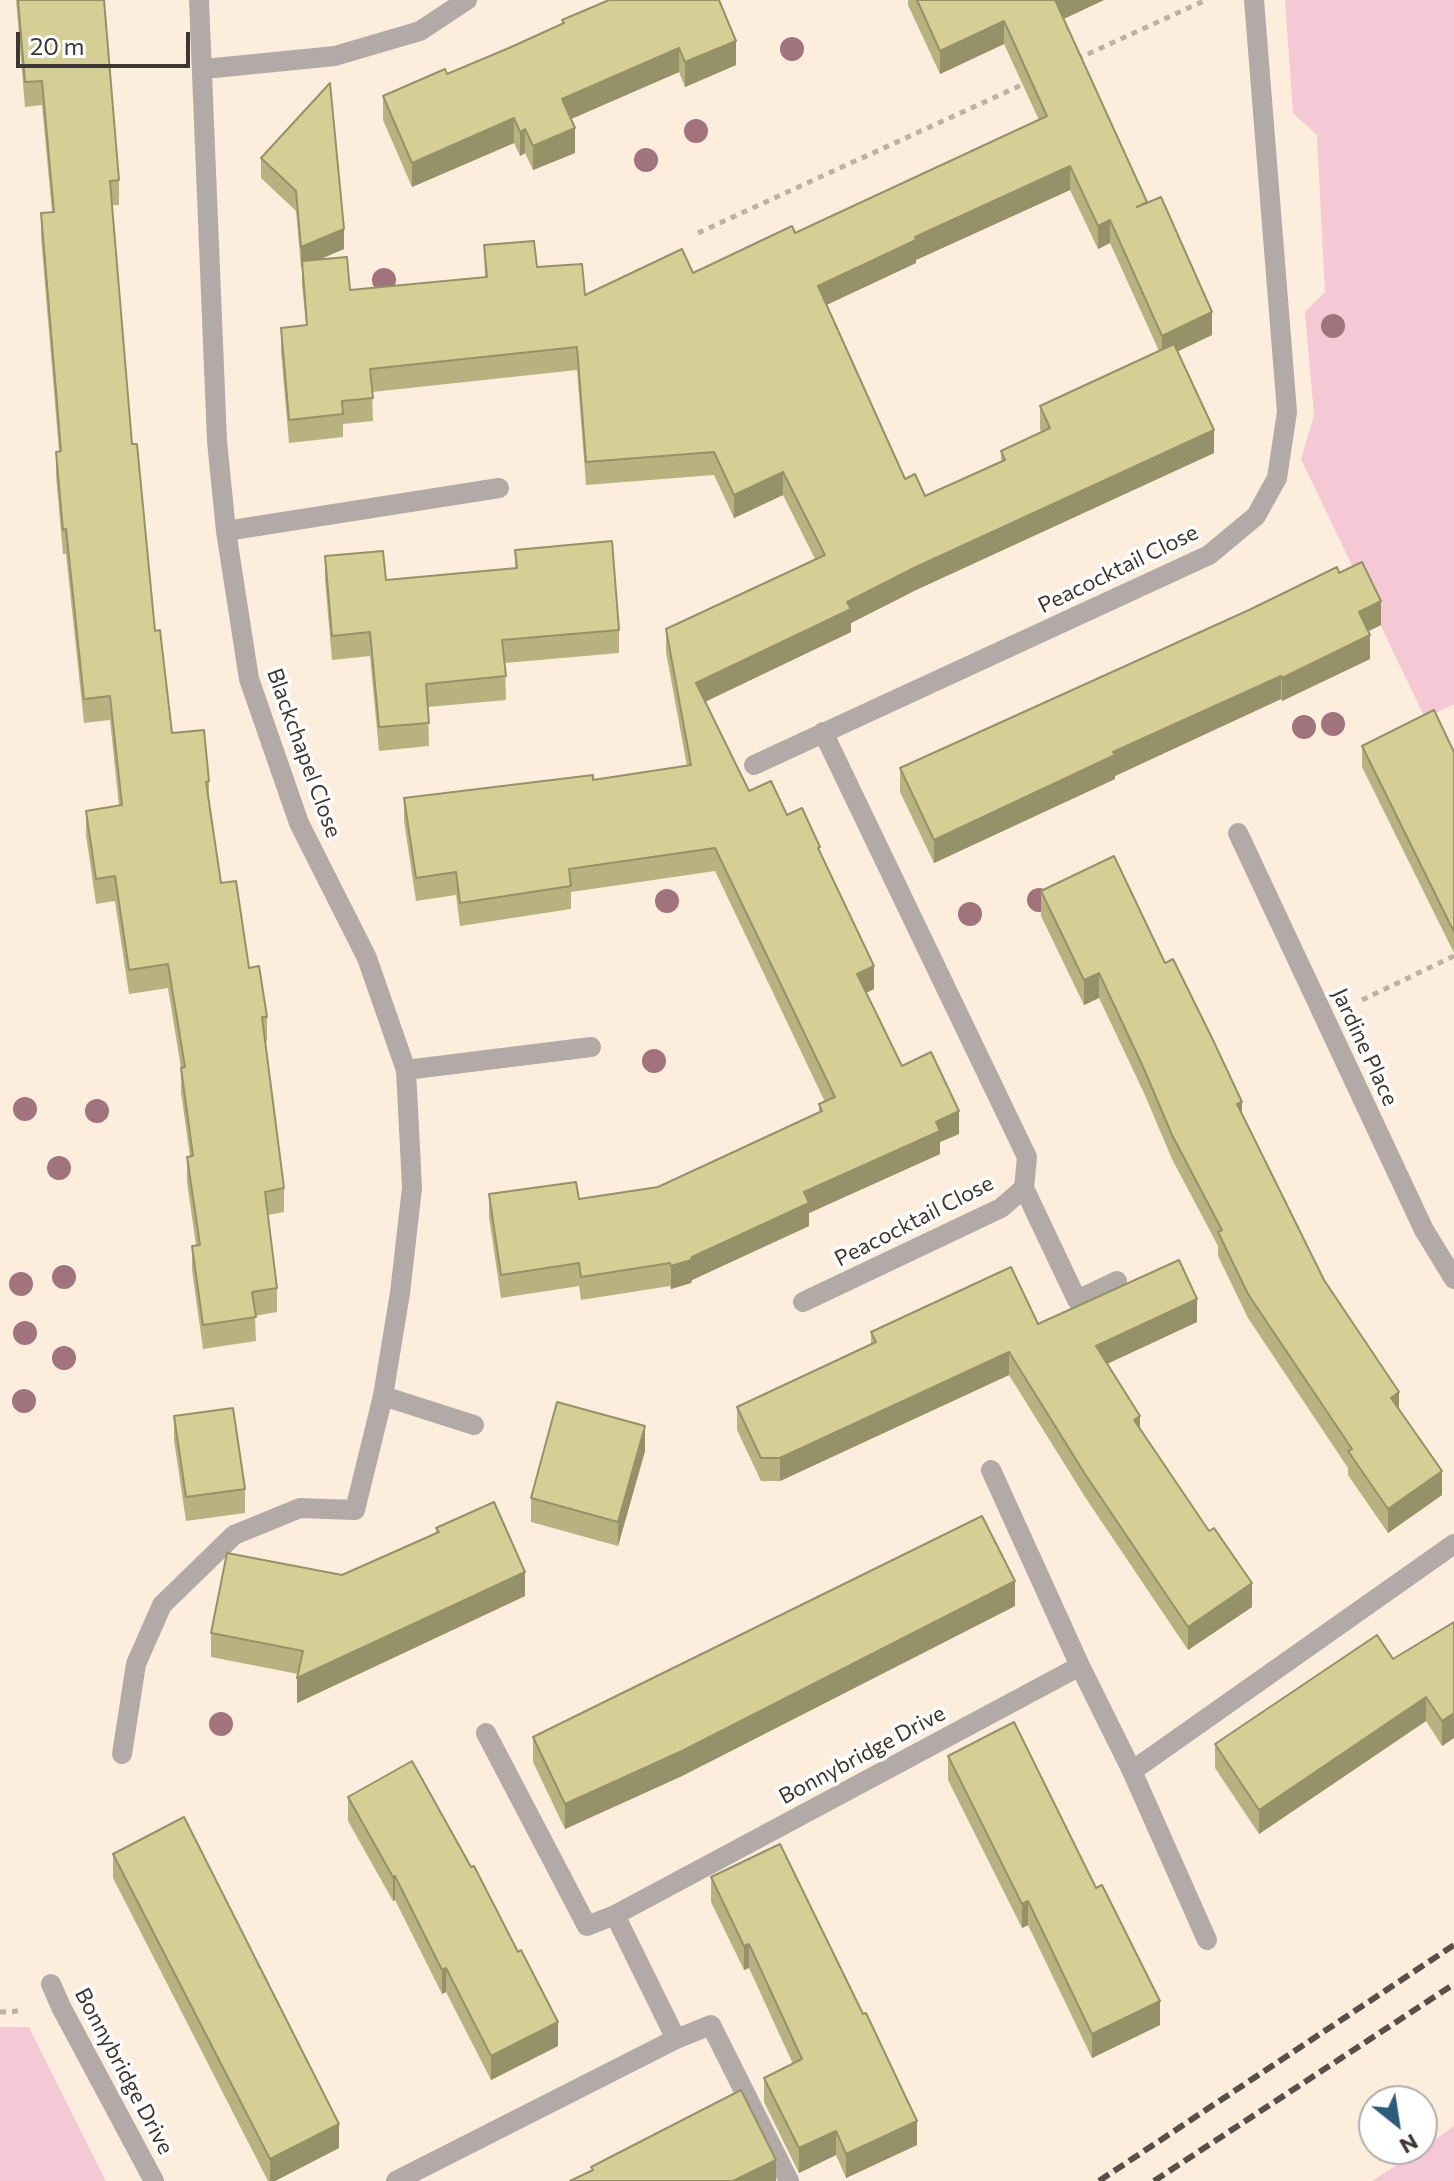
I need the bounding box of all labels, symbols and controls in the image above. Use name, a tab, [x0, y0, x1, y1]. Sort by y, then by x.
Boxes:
scale bar	[20, 16, 194, 66]
text: 20 m	[30, 31, 84, 60]
street label: Peacocktail Close	[1034, 519, 1202, 619]
street label: Blackchapel Close	[261, 665, 347, 841]
street label: Jardine Place	[1326, 984, 1404, 1110]
street label: Peacocktail Close	[830, 1170, 998, 1272]
street label: Bonnybridge Drive	[774, 1700, 950, 1810]
street label: Bonnybridge Drive	[69, 1983, 179, 2159]
north arrow	[1358, 2085, 1438, 2165]
text: N	[1395, 2129, 1423, 2160]

